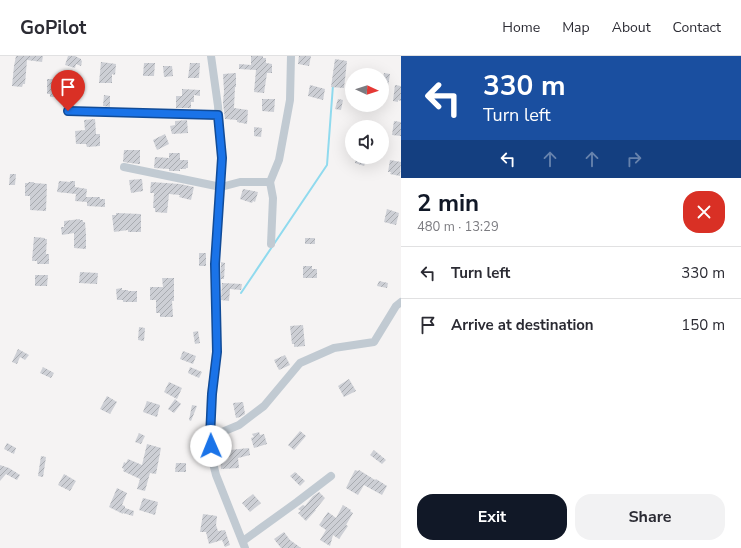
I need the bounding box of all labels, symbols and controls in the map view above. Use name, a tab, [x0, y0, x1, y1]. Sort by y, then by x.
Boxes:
text: GoPilot	[20, 15, 86, 41]
text: Home	[502, 18, 540, 37]
text: Map	[562, 18, 590, 37]
text: About	[612, 18, 651, 37]
text: Contact	[673, 18, 721, 37]
text: 330 m	[483, 67, 566, 105]
north arrow	[345, 68, 389, 112]
map controls	[345, 68, 389, 164]
pin	[51, 70, 85, 111]
icon: left	[417, 72, 469, 124]
icon: arrive	[57, 76, 79, 98]
text: Turn left	[483, 103, 551, 127]
button: sound	[345, 120, 389, 164]
icon: left	[497, 148, 519, 170]
icon: ahead	[539, 148, 561, 170]
icon: ahead	[581, 148, 603, 170]
icon: right	[623, 148, 645, 170]
text: 2 min	[417, 187, 479, 219]
button: close	[683, 191, 725, 233]
text: 480 m · 13:29	[417, 218, 499, 236]
icon: left	[417, 262, 439, 284]
text: Turn left	[451, 263, 510, 283]
text: 330 m	[681, 263, 725, 283]
icon: arrive	[417, 314, 439, 336]
text: Arrive at destination	[451, 315, 594, 335]
text: 150 m	[681, 315, 725, 335]
position arrow	[190, 425, 232, 467]
button: Exit	[417, 494, 567, 540]
button: Share	[575, 494, 725, 540]

